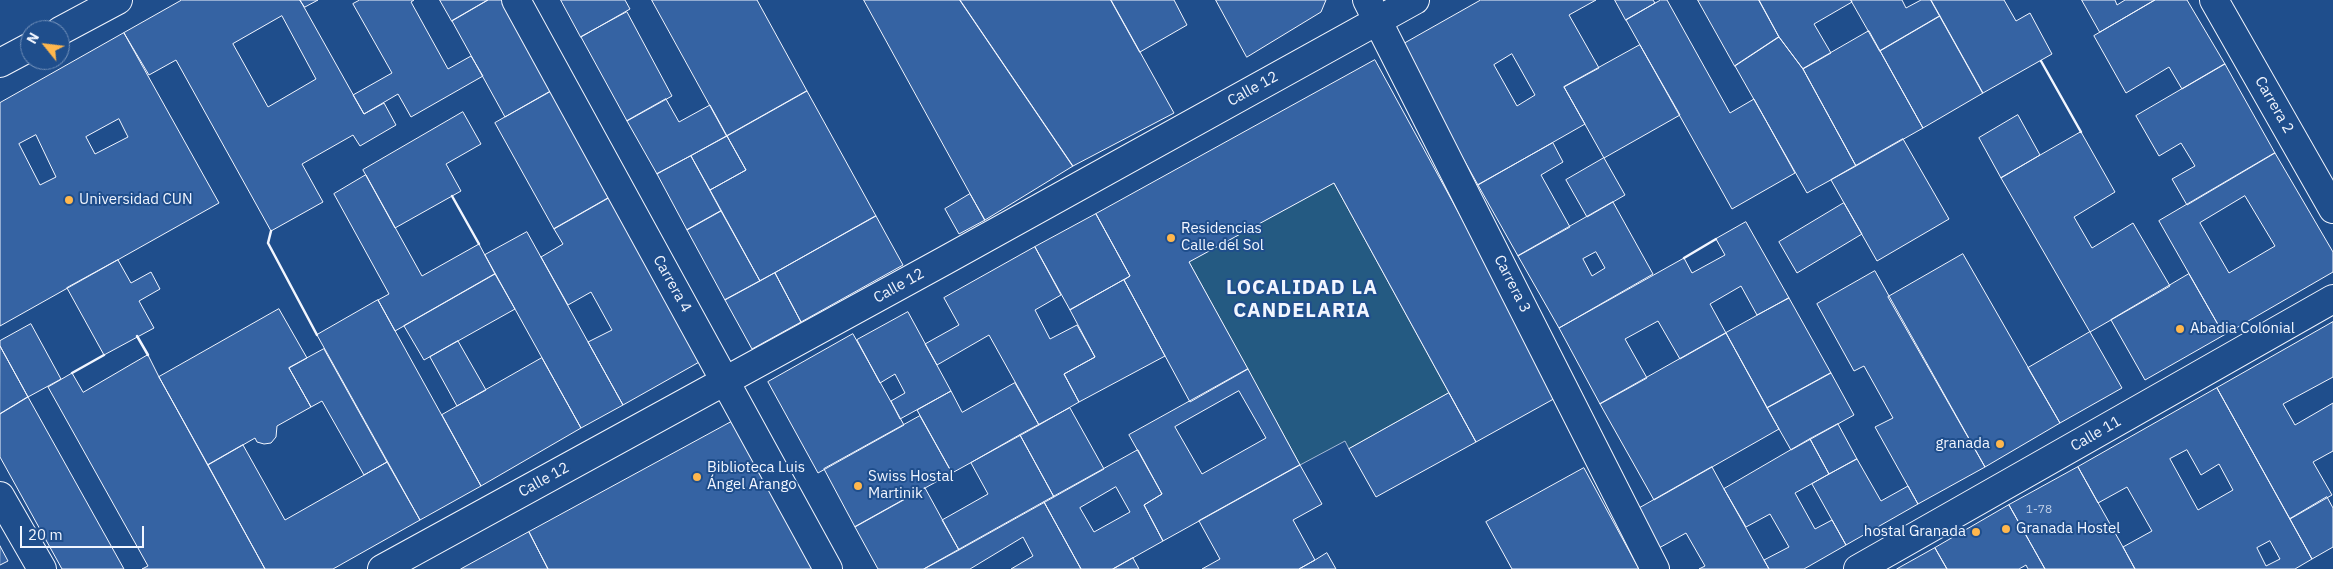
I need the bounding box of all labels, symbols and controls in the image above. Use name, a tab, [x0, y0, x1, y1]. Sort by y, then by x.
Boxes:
north arrow	[20, 20, 70, 70]
text: N	[22, 29, 43, 47]
street label: Calle 12	[1225, 68, 1281, 110]
street label: Carrera 2	[2251, 73, 2297, 137]
place label: Universidad CUN	[79, 191, 193, 209]
marker: Universidad CUN	[63, 194, 75, 206]
place label: Residencias Calle del Sol	[1181, 220, 1264, 255]
marker: Residencias Calle del Sol	[1165, 232, 1177, 244]
street label: Carrera 4	[649, 252, 695, 316]
street label: Carrera 3	[1490, 252, 1534, 316]
street label: Calle 12	[871, 265, 927, 307]
district label: LOCALIDAD LA CANDELARIA	[1224, 276, 1380, 323]
place label: Abadia Colonial	[2190, 320, 2295, 338]
marker: Abadia Colonial	[2174, 323, 2186, 335]
street label: Calle 11	[2068, 412, 2124, 456]
place label: granada	[1935, 435, 1990, 453]
marker: granada	[1994, 438, 2006, 450]
street label: Calle 12	[516, 459, 572, 501]
place label: Biblioteca Luis Ángel Arango	[707, 459, 805, 494]
place label: Swiss Hostal Martinik	[868, 468, 954, 503]
marker: Biblioteca Luis Ángel Arango	[691, 471, 703, 483]
marker: Swiss Hostal Martinik	[852, 480, 864, 492]
house number: 1-78	[2026, 503, 2052, 517]
scale bar	[22, 516, 146, 548]
place label: Granada Hostel	[2016, 520, 2120, 538]
place label: hostal Granada	[1864, 523, 1966, 541]
marker: Granada Hostel	[2000, 523, 2012, 535]
text: 20 m	[28, 525, 63, 544]
marker: hostal Granada	[1970, 526, 1982, 538]

